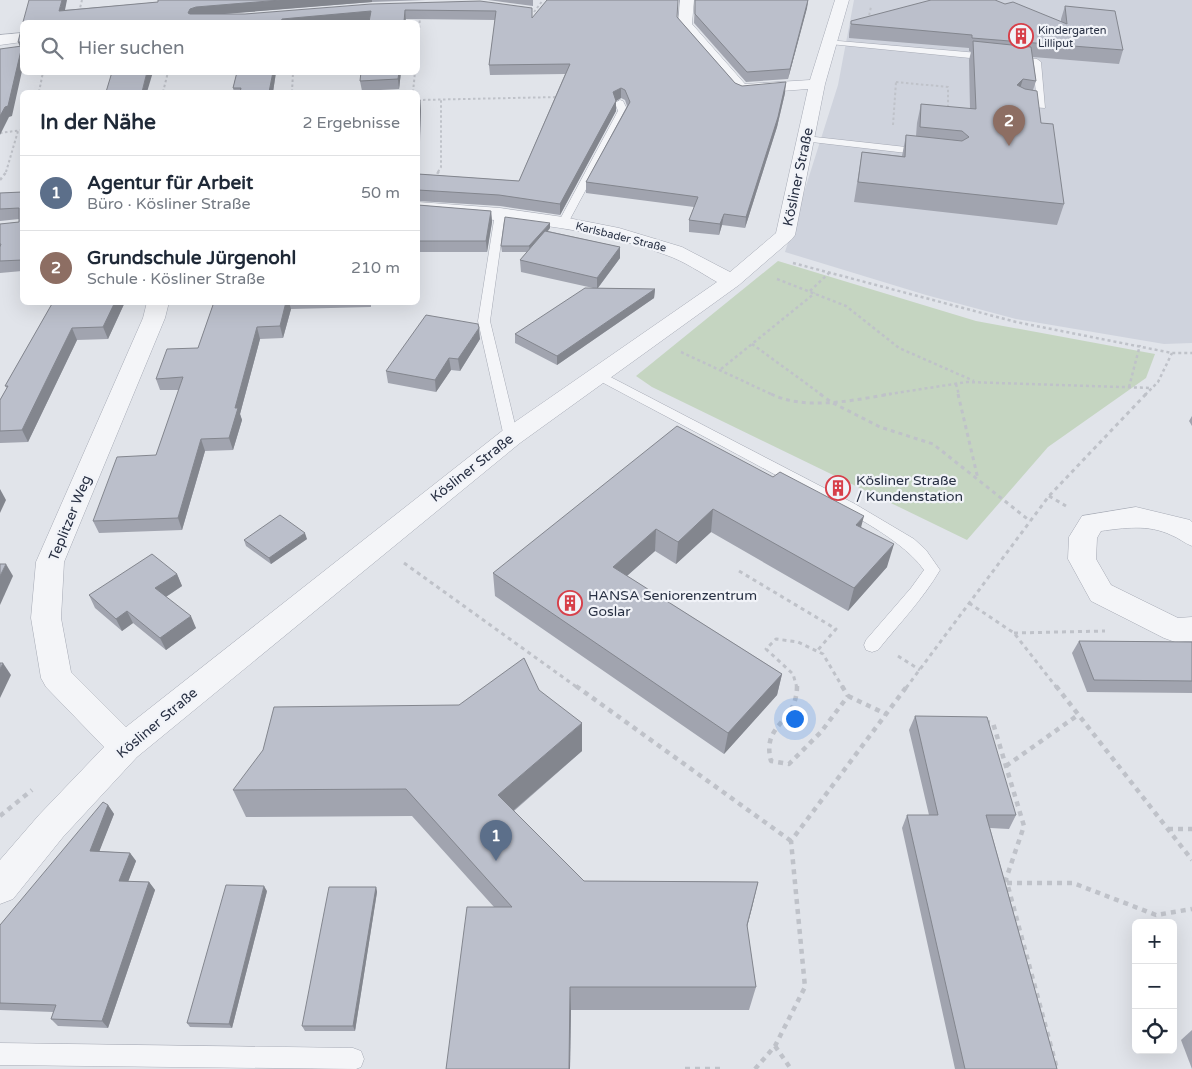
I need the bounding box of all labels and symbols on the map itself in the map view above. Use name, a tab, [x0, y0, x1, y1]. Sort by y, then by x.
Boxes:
building icon: Kindergarten Lilliput	[1008, 23, 1034, 49]
place label: Kindergarten Lilliput	[1038, 24, 1106, 50]
pin: 2	[993, 105, 1025, 146]
street label: Kösliner Straße	[779, 126, 817, 228]
street label: Karlsbader Straße	[574, 219, 668, 255]
street label: Kösliner Straße	[427, 430, 517, 506]
place label: Kösliner Straße / Kundenstation	[856, 472, 963, 505]
street label: Teplitzer Weg	[45, 473, 95, 563]
building icon: Kösliner Straße / Kundenstation	[825, 475, 851, 501]
place label: HANSA Seniorenzentrum Goslar	[588, 587, 757, 620]
building icon: HANSA Seniorenzentrum Goslar	[557, 590, 583, 616]
street label: Kösliner Straße	[113, 684, 201, 762]
your location	[782, 706, 808, 732]
pin: 1	[480, 820, 512, 861]

